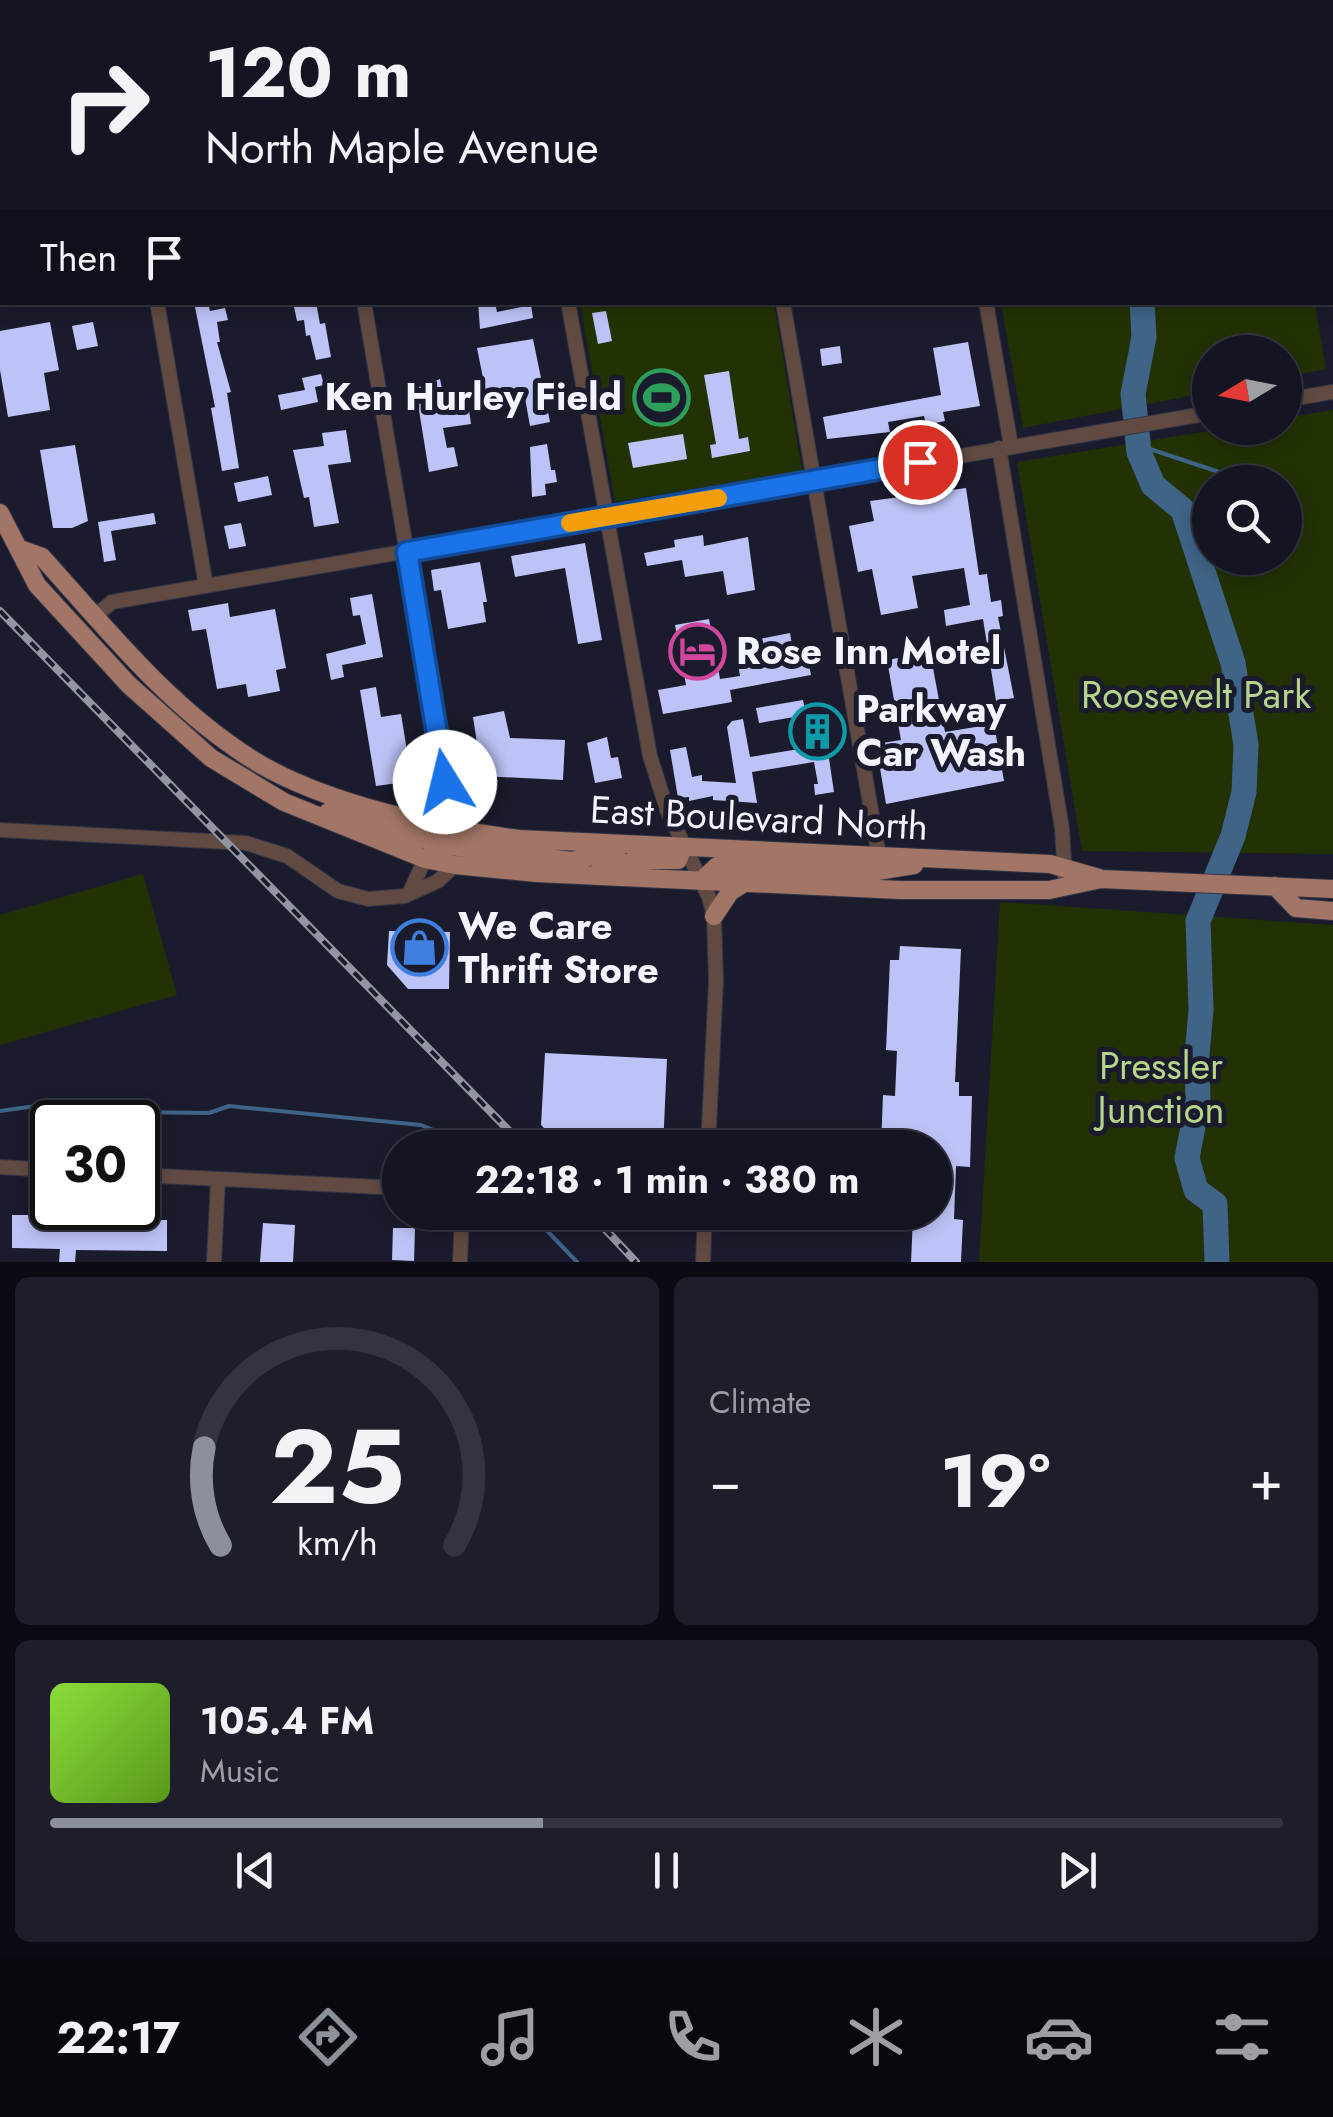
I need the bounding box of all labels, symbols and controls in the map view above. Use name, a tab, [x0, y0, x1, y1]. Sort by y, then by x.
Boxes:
text: 120 m	[205, 22, 411, 123]
icon: right	[40, 40, 170, 170]
text: North Maple Avenue	[205, 115, 599, 180]
text: Then	[40, 230, 117, 285]
icon: arrive	[137, 230, 192, 285]
north arrow	[1192, 335, 1302, 445]
map controls	[1192, 335, 1302, 575]
sports icon: Ken Hurley Field	[631, 367, 691, 427]
place label: Ken Hurley Field	[325, 369, 622, 424]
pin	[878, 420, 963, 505]
icon: arrive	[893, 435, 948, 490]
button: search	[1192, 465, 1302, 575]
hotel icon: Rose Inn Motel	[667, 621, 727, 681]
place label: Rose Inn Motel	[736, 623, 1001, 678]
park label: Roosevelt Park	[1081, 667, 1311, 722]
place label: Parkway Car Wash	[856, 681, 1026, 780]
building icon: Parkway Car Wash	[787, 701, 847, 761]
position arrow	[393, 730, 497, 834]
street label: East Boulevard North	[589, 781, 929, 854]
place label: We Care Thrift Store	[458, 898, 659, 997]
shop icon: We Care Thrift Store	[389, 918, 449, 978]
park label: Pressler Junction	[1093, 1038, 1224, 1137]
speed limit sign: 30	[30, 1100, 160, 1230]
text: 22:18 · 1 min · 380 m	[475, 1152, 859, 1207]
text: Climate	[709, 1379, 811, 1425]
text: 25	[269, 1392, 405, 1542]
text: 19°	[940, 1427, 1051, 1535]
text: −	[709, 1441, 741, 1521]
text: +	[1249, 1441, 1283, 1521]
text: km/h	[297, 1517, 377, 1568]
text: 105.4 FM	[200, 1693, 374, 1748]
text: Music	[200, 1748, 279, 1794]
icon: previous	[228, 1843, 283, 1898]
icon: pause	[639, 1843, 694, 1898]
icon: next	[1050, 1843, 1105, 1898]
icon: directions	[293, 2002, 363, 2072]
icon: music	[475, 2002, 545, 2072]
icon: phone	[658, 2002, 728, 2072]
icon: climate	[841, 2002, 911, 2072]
icon: car	[1024, 2002, 1094, 2072]
icon: filters	[1207, 2002, 1277, 2072]
text: 22:17	[56, 2005, 180, 2070]

